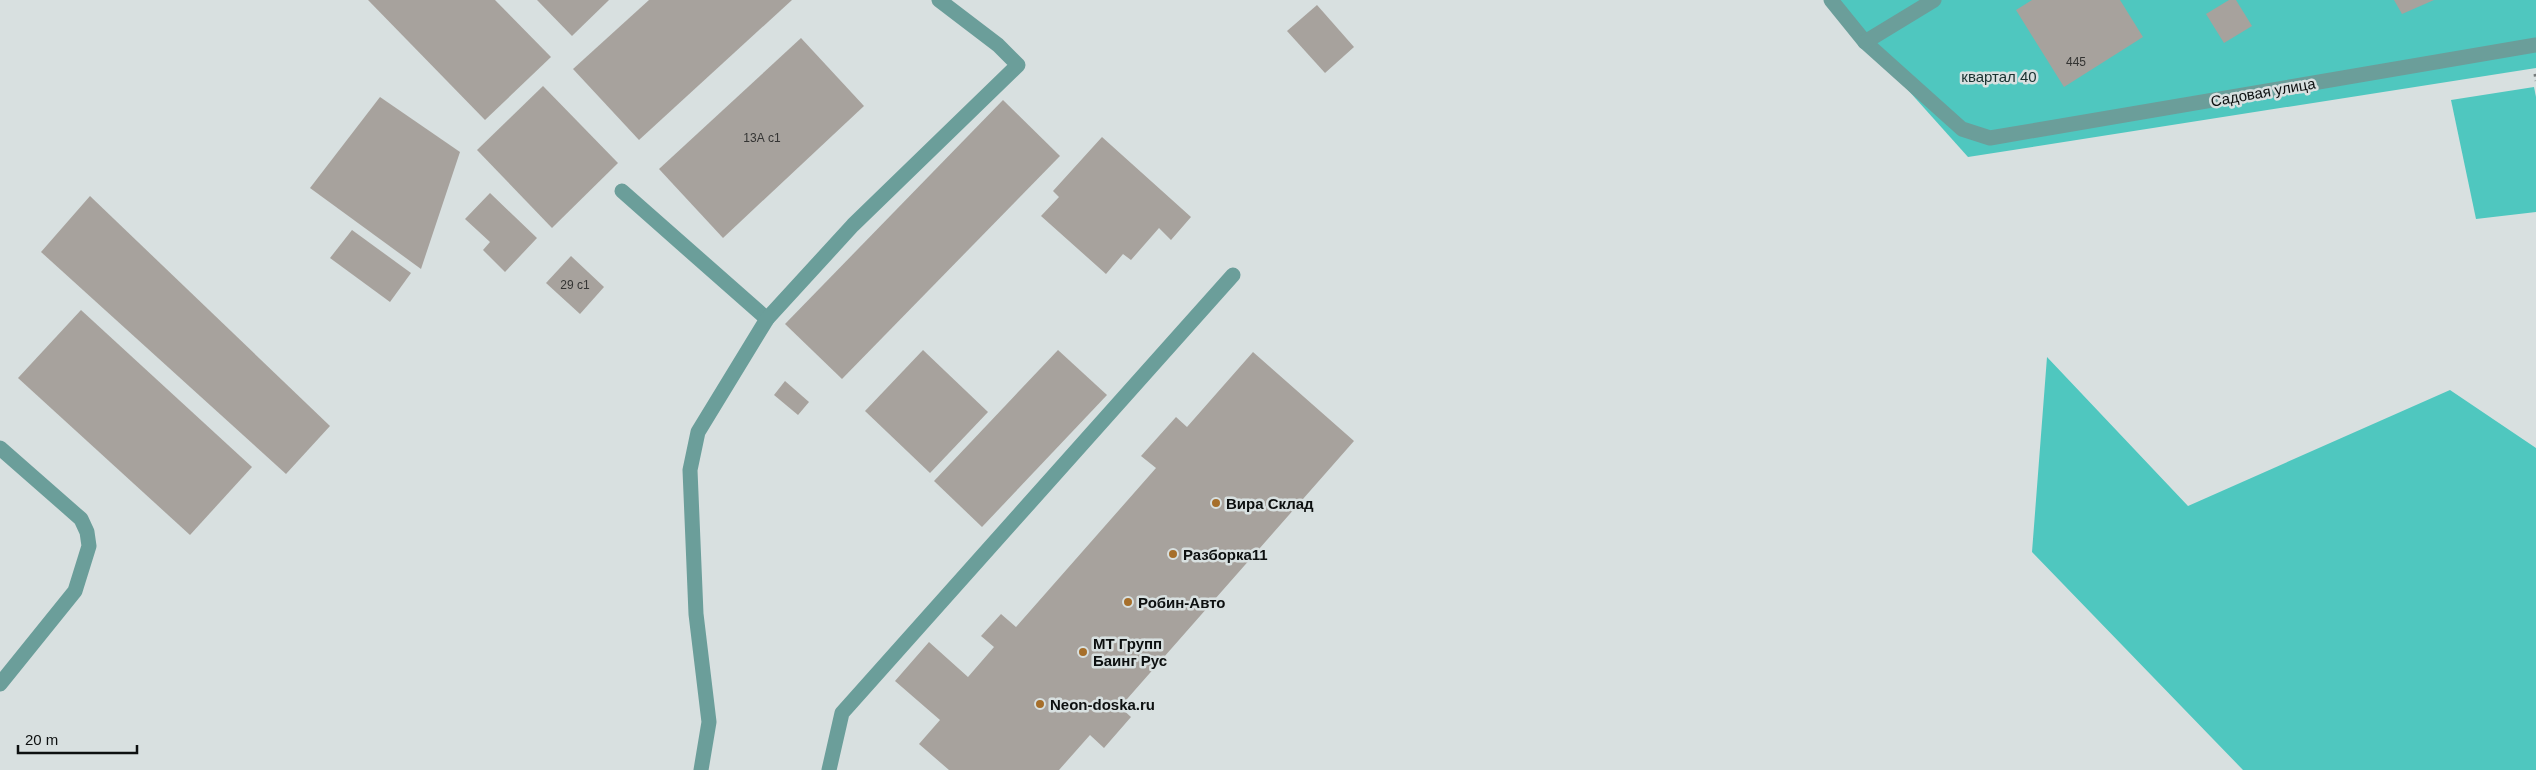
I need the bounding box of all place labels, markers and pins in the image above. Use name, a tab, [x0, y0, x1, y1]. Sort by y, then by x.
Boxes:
place label: Вира Склад	[1226, 495, 1314, 512]
marker: Вира Склад	[1210, 497, 1222, 509]
place label: Разборка11	[1183, 546, 1268, 563]
marker: Разборка11	[1167, 548, 1179, 560]
place label: Робин-Авто	[1138, 594, 1226, 611]
marker: Робин-Авто	[1122, 596, 1134, 608]
place label: МТ Групп Баинг Рус	[1093, 635, 1167, 669]
marker: МТ Групп Баинг Рус	[1077, 646, 1089, 658]
place label: Neon-doska.ru	[1050, 696, 1155, 713]
marker: Neon-doska.ru	[1034, 698, 1046, 710]

